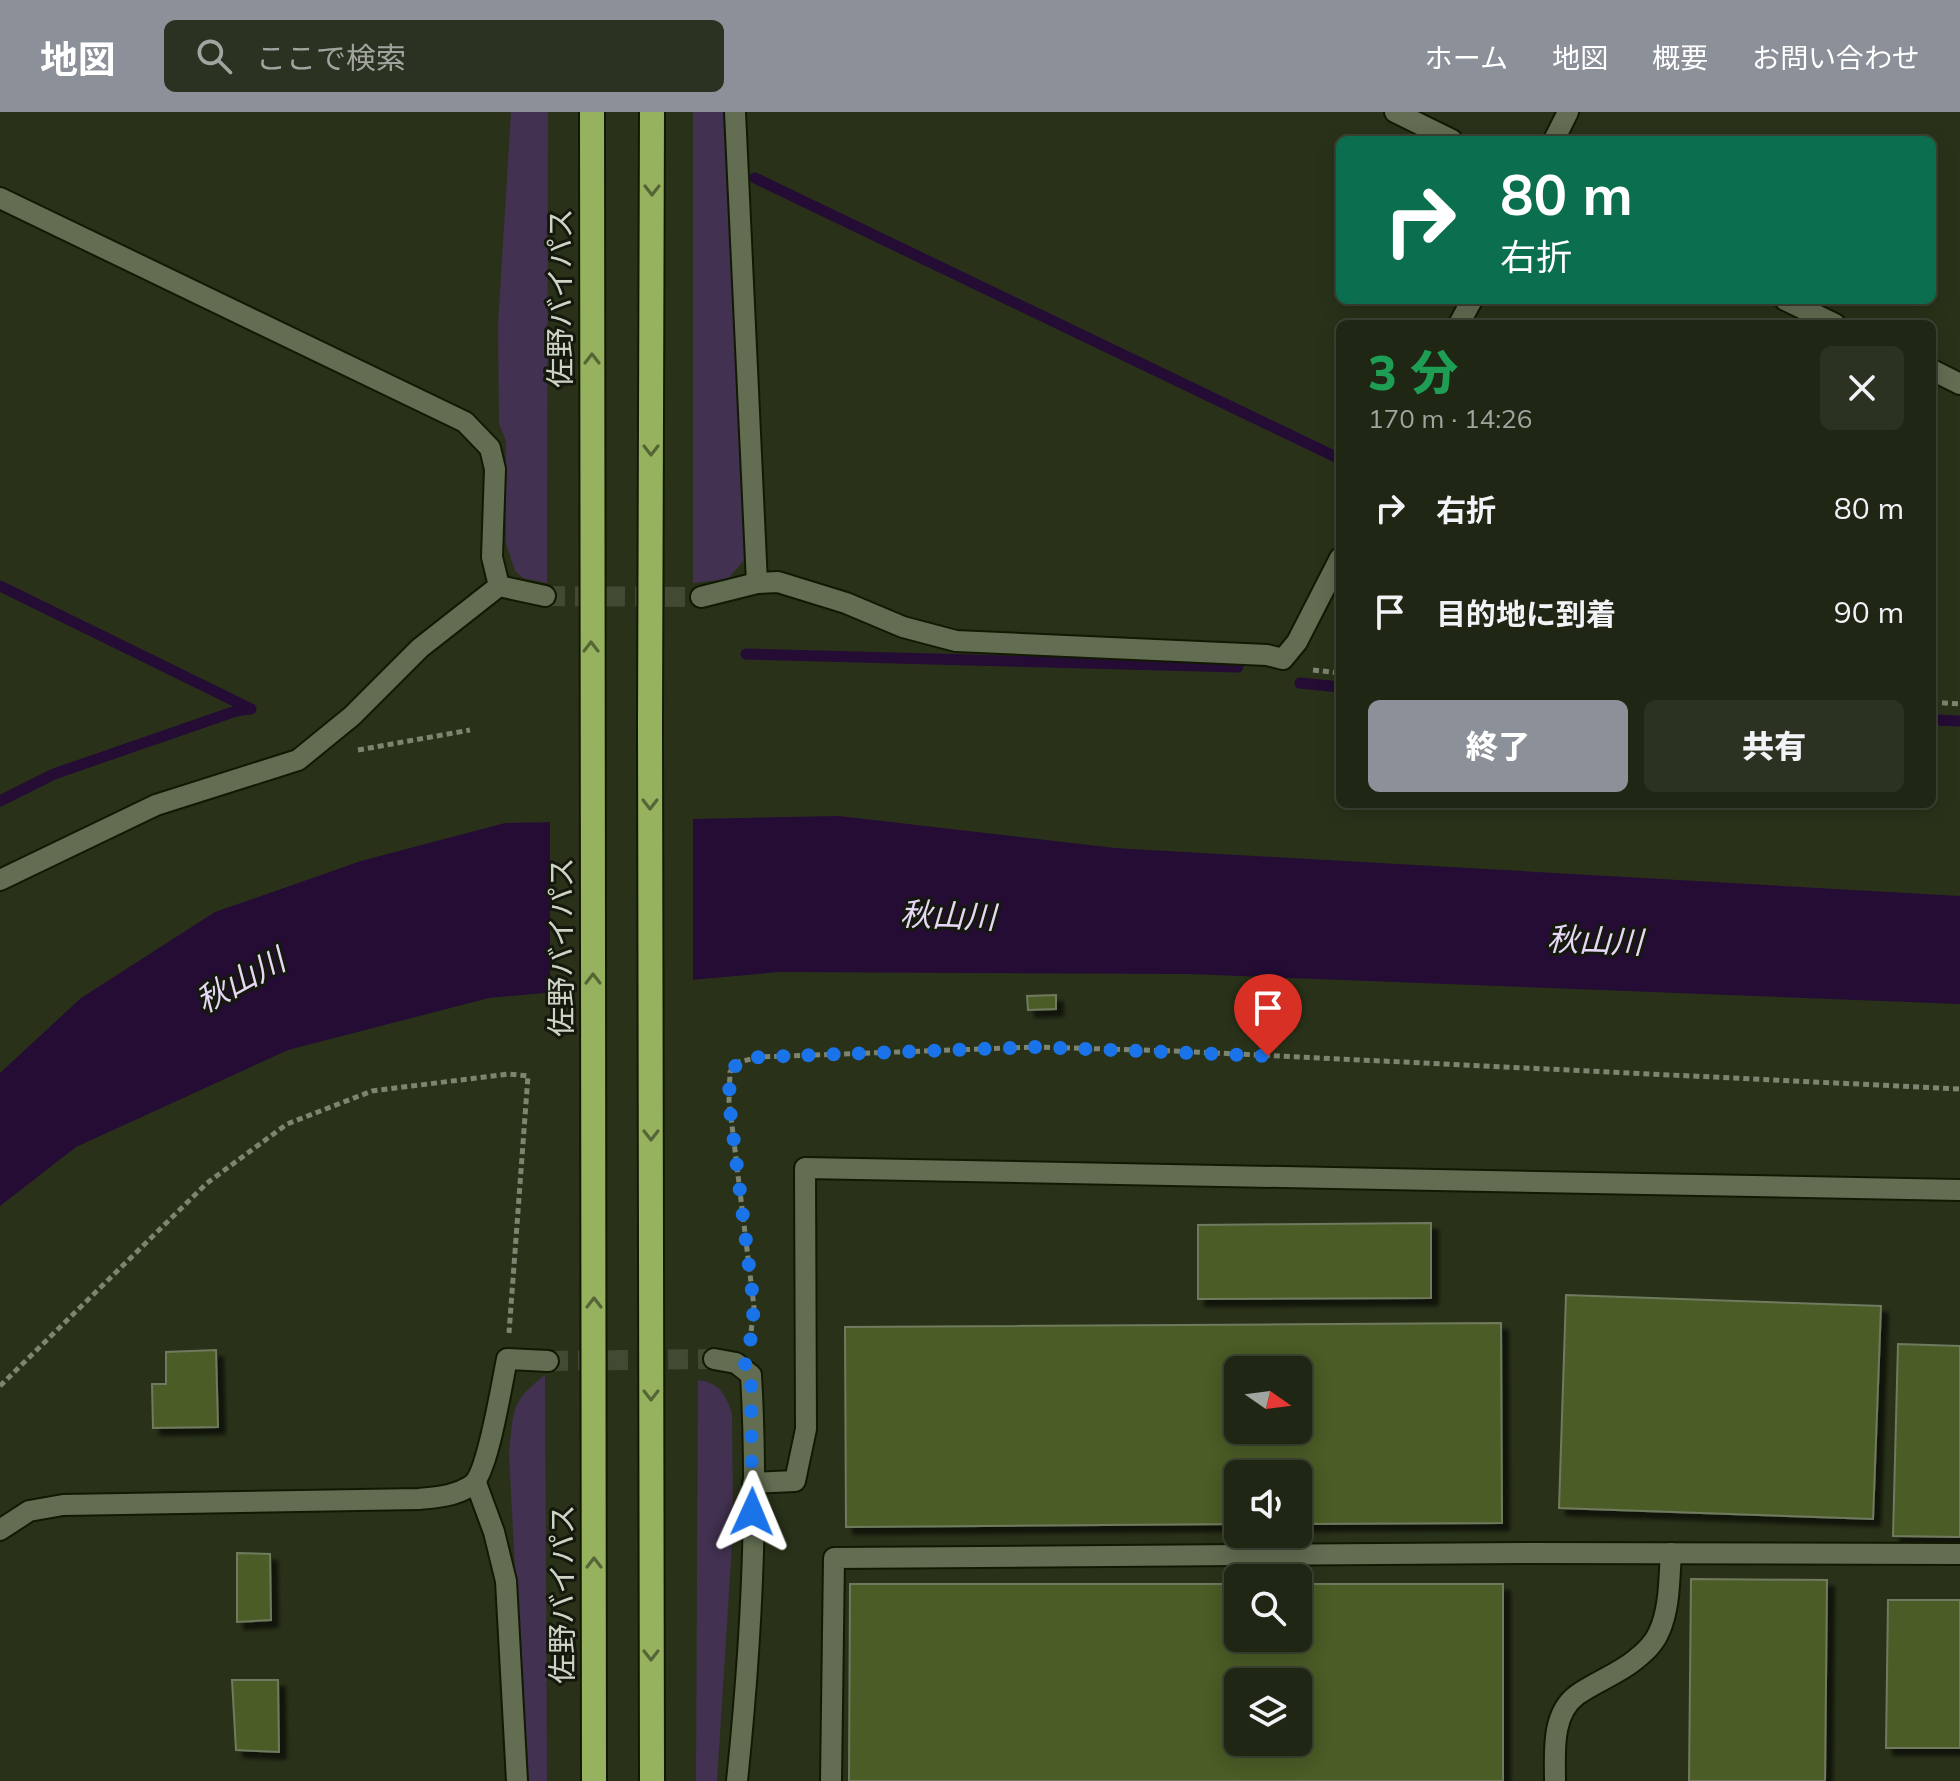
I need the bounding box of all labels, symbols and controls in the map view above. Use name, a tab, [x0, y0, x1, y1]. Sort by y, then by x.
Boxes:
search box	[164, 20, 724, 92]
icon: search	[192, 34, 236, 78]
text: 地図	[40, 35, 116, 83]
text: ここで検索	[256, 39, 406, 77]
text: ホーム	[1425, 40, 1508, 75]
text: 地図	[1552, 40, 1608, 75]
text: 概要	[1652, 40, 1708, 75]
text: お問い合わせ	[1752, 40, 1920, 75]
text: 80 m	[1500, 159, 1633, 229]
icon: right	[1368, 168, 1472, 272]
one-way arrow	[643, 184, 660, 197]
street label: 佐野バイパス	[541, 208, 579, 388]
text: 右折	[1500, 234, 1572, 279]
text: 3 分	[1368, 342, 1458, 402]
button: close	[1820, 346, 1904, 430]
one-way arrow	[583, 352, 601, 365]
text: 170 m · 14:26	[1368, 402, 1532, 435]
one-way arrow	[642, 444, 660, 457]
icon: right	[1368, 486, 1412, 530]
text: 80 m	[1834, 489, 1904, 527]
text: 右折	[1436, 491, 1496, 529]
icon: arrive	[1368, 590, 1412, 634]
text: 90 m	[1834, 593, 1904, 631]
text: 目的地に到着	[1436, 595, 1616, 633]
one-way arrow	[582, 640, 600, 653]
button: 終了	[1368, 700, 1628, 792]
button: 共有	[1644, 700, 1904, 792]
one-way arrow	[641, 798, 659, 811]
street label: 佐野バイパス	[542, 857, 580, 1037]
water label: 秋山川	[899, 893, 1000, 937]
water label: 秋山川	[1546, 918, 1647, 962]
water label: 秋山川	[188, 938, 294, 1021]
one-way arrow	[584, 972, 602, 985]
pin	[1234, 974, 1302, 1056]
icon: arrive	[1246, 986, 1290, 1030]
one-way arrow	[642, 1129, 660, 1142]
one-way arrow	[585, 1296, 603, 1309]
north arrow	[1224, 1356, 1312, 1444]
map controls	[1224, 1356, 1312, 1756]
one-way arrow	[642, 1389, 660, 1402]
button: sound	[1224, 1460, 1312, 1548]
position arrow	[710, 1470, 794, 1554]
street label: 佐野バイパス	[543, 1504, 581, 1684]
one-way arrow	[585, 1556, 603, 1569]
button: search	[1224, 1564, 1312, 1652]
one-way arrow	[643, 1649, 660, 1662]
button: layers	[1224, 1668, 1312, 1756]

